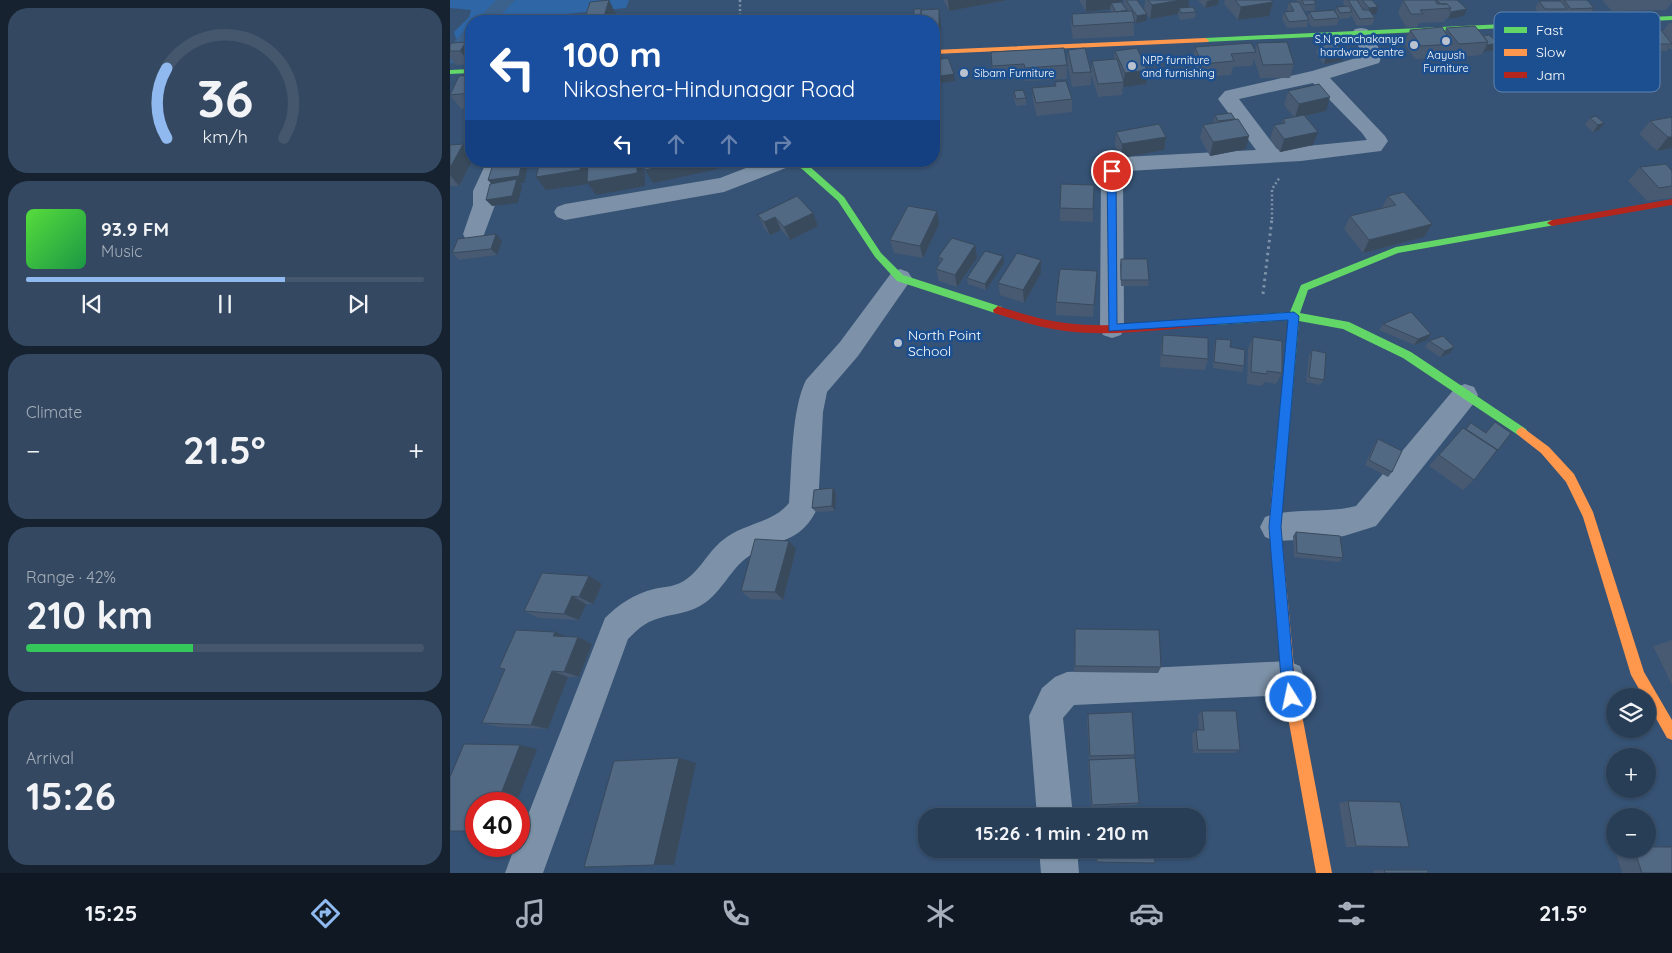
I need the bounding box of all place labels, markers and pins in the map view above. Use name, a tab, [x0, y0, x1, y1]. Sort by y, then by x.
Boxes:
place label: S.N panchakanya hardware centre	[1315, 32, 1404, 59]
marker: Aayush Furniture	[1440, 35, 1452, 47]
marker: S.N panchakanya hardware centre	[1408, 39, 1420, 51]
place label: Aayush Furniture	[1423, 48, 1469, 75]
place label: NPP furniture and furnishing	[1142, 53, 1215, 80]
marker: NPP furniture and furnishing	[1126, 60, 1138, 72]
place label: Sibam Furniture	[974, 66, 1054, 80]
marker: Sibam Furniture	[958, 67, 970, 79]
pin	[1091, 150, 1133, 192]
place label: North Point School	[908, 326, 981, 360]
marker: North Point School	[892, 337, 904, 349]

